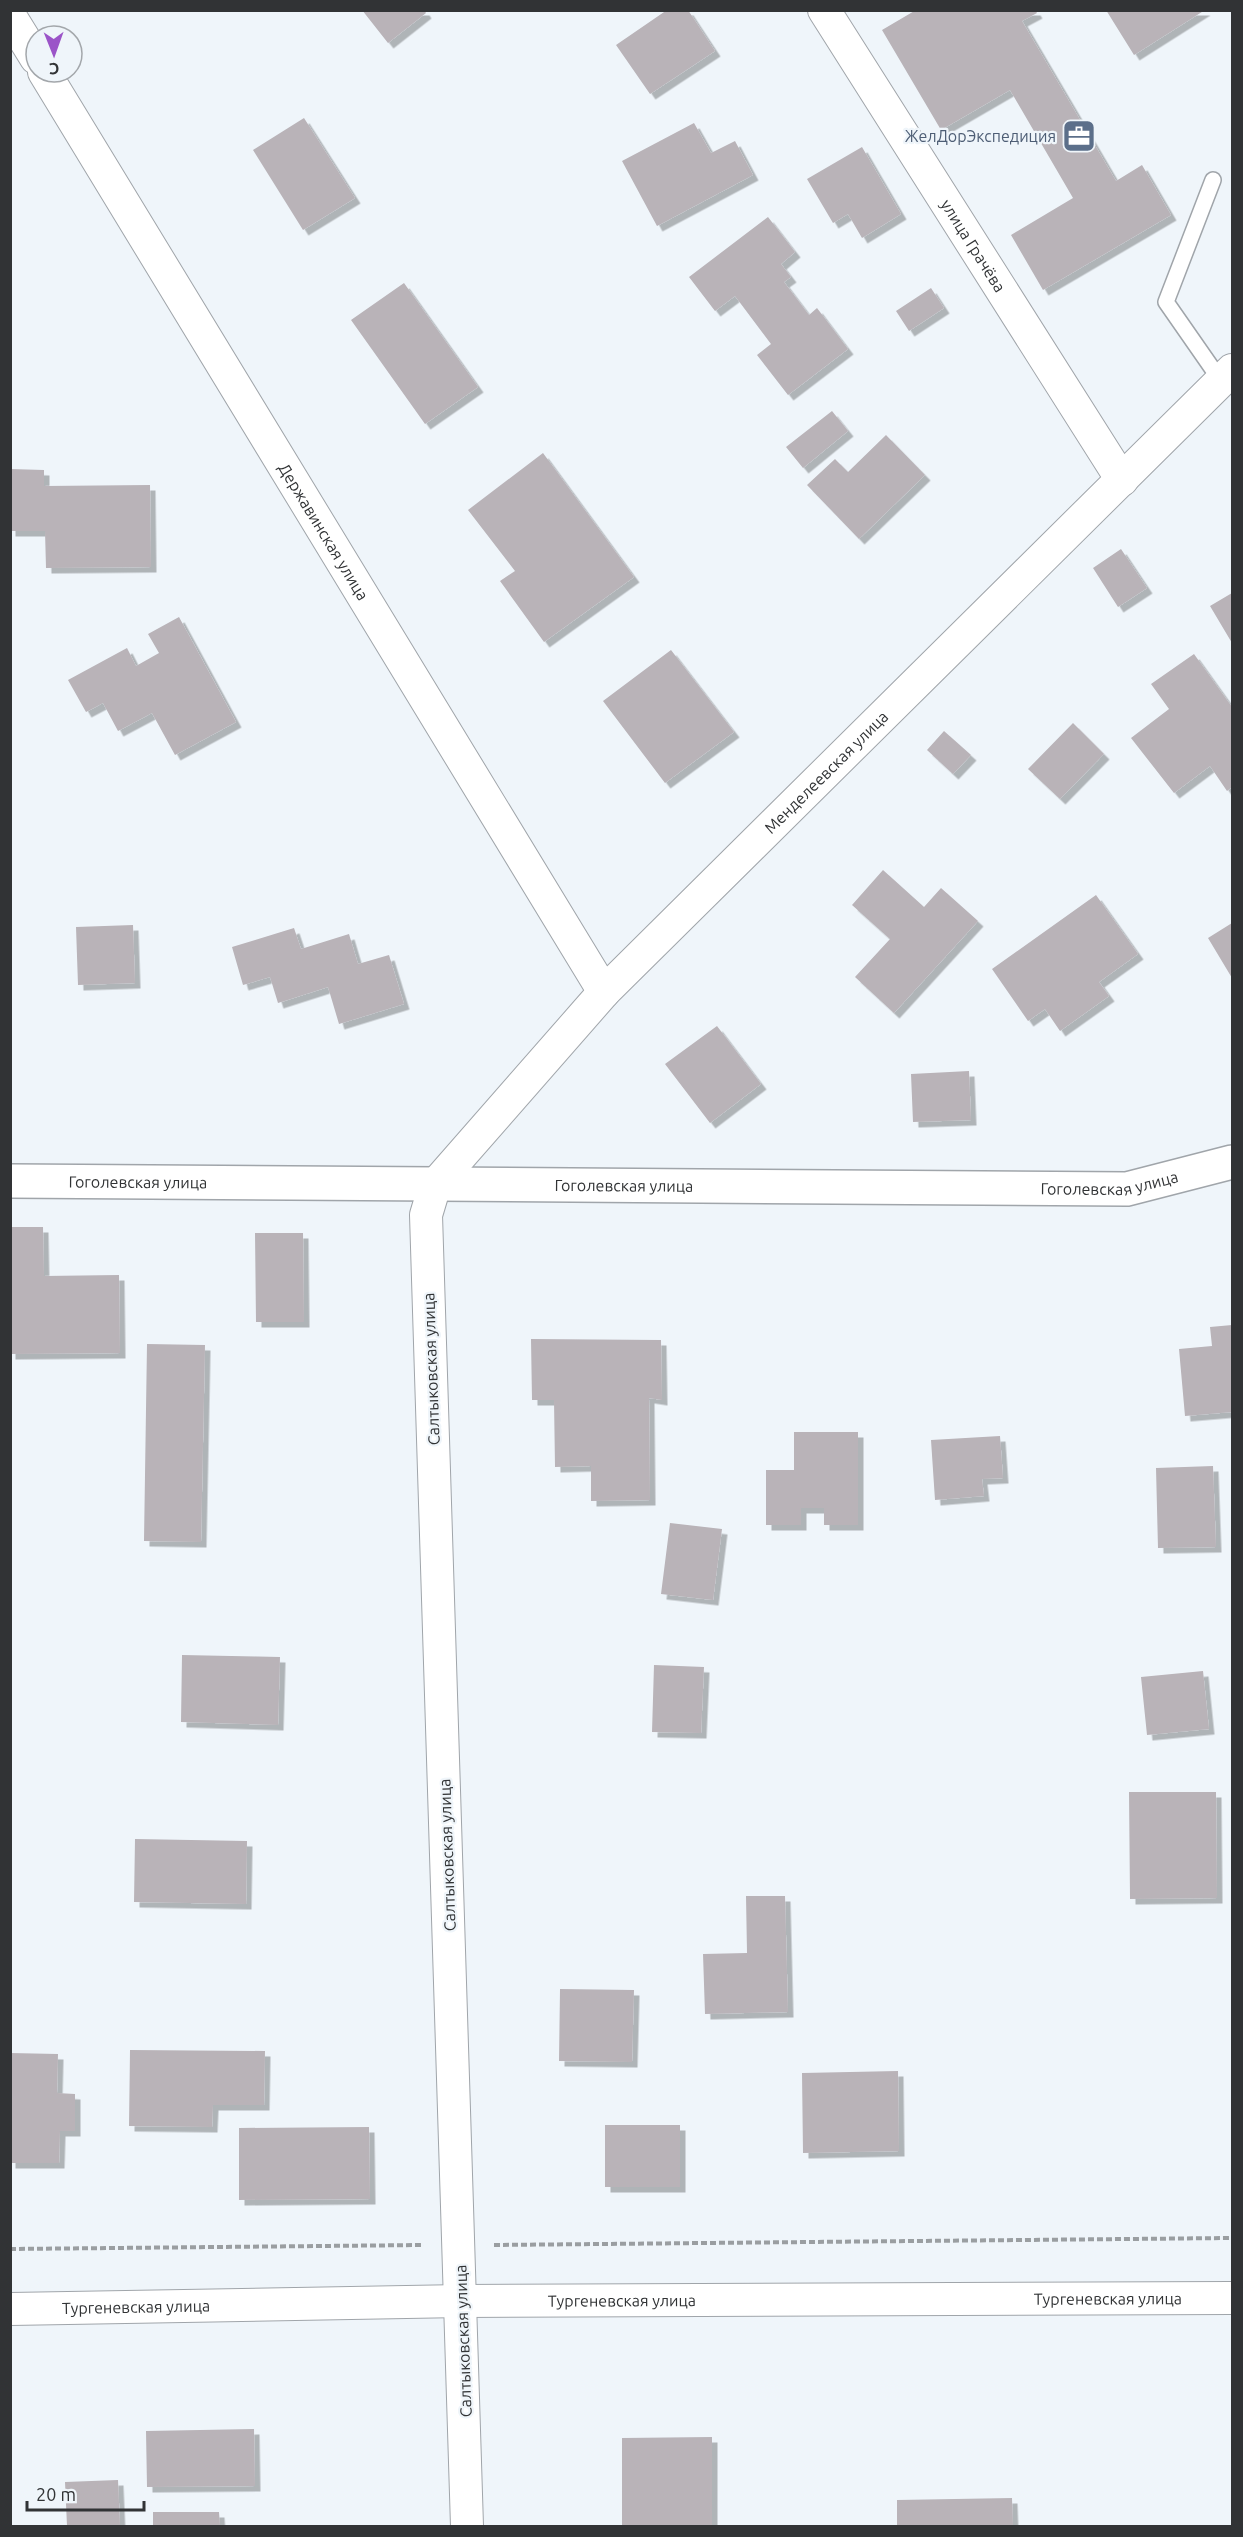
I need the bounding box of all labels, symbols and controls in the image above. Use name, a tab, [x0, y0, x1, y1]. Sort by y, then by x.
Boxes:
north arrow	[24, 24, 84, 84]
text: С	[49, 60, 60, 78]
office icon: ЖелДорЭкспедиция	[1061, 118, 1097, 154]
place label: ЖелДорЭкспедиция	[905, 127, 1056, 145]
street label: улица Грачёва	[937, 196, 1009, 295]
street label: Державинская улица	[275, 460, 372, 603]
street label: Менделеевская улица	[761, 707, 891, 837]
street label: Гоголевская улица	[1041, 1167, 1180, 1199]
street label: Гоголевская улица	[69, 1172, 207, 1191]
street label: Гоголевская улица	[555, 1176, 693, 1195]
street label: Салтыковская улица	[419, 1292, 443, 1446]
street label: Салтыковская улица	[435, 1778, 459, 1932]
street label: Салтыковская улица	[451, 2264, 475, 2418]
street label: Тургеневская улица	[1034, 2289, 1182, 2308]
street label: Тургеневская улица	[548, 2291, 696, 2310]
street label: Тургеневская улица	[62, 2296, 210, 2317]
scale bar	[27, 2474, 144, 2512]
text: 20 m	[36, 2484, 76, 2504]

